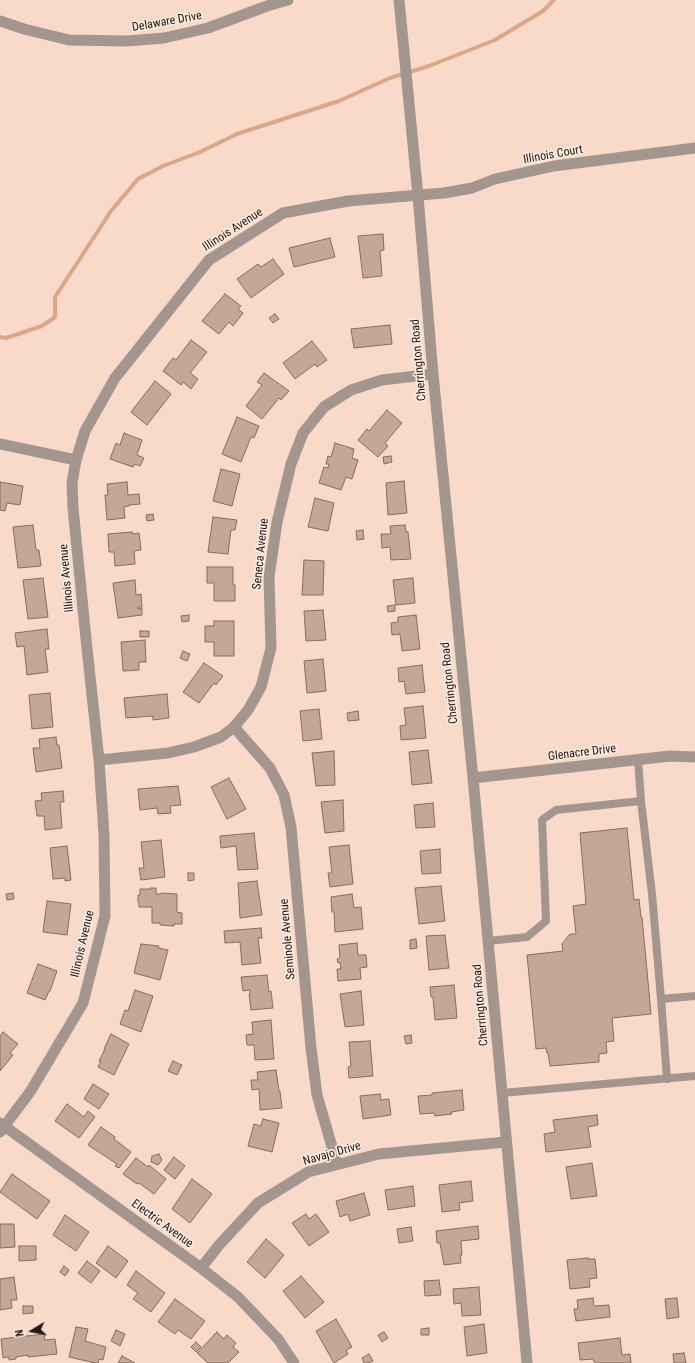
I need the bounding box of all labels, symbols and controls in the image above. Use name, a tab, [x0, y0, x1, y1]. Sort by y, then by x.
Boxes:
street label: Delaware Drive	[131, 9, 203, 35]
street label: Illinois Court	[522, 143, 584, 167]
street label: Illinois Avenue	[200, 205, 266, 255]
street label: Cherrington Road	[408, 318, 430, 402]
street label: Seneca Avenue	[250, 518, 272, 590]
street label: Illinois Avenue	[57, 543, 77, 613]
street label: Cherrington Road	[439, 641, 461, 725]
street label: Glenacre Drive	[547, 742, 617, 764]
street label: Seminole Avenue	[277, 898, 299, 980]
street label: Illinois Avenue	[68, 909, 98, 979]
street label: Cherrington Road	[470, 963, 492, 1047]
street label: Navajo Drive	[302, 1139, 362, 1169]
street label: Electric Avenue	[128, 1197, 196, 1251]
north arrow	[12, 1311, 52, 1351]
text: N	[13, 1329, 27, 1338]

